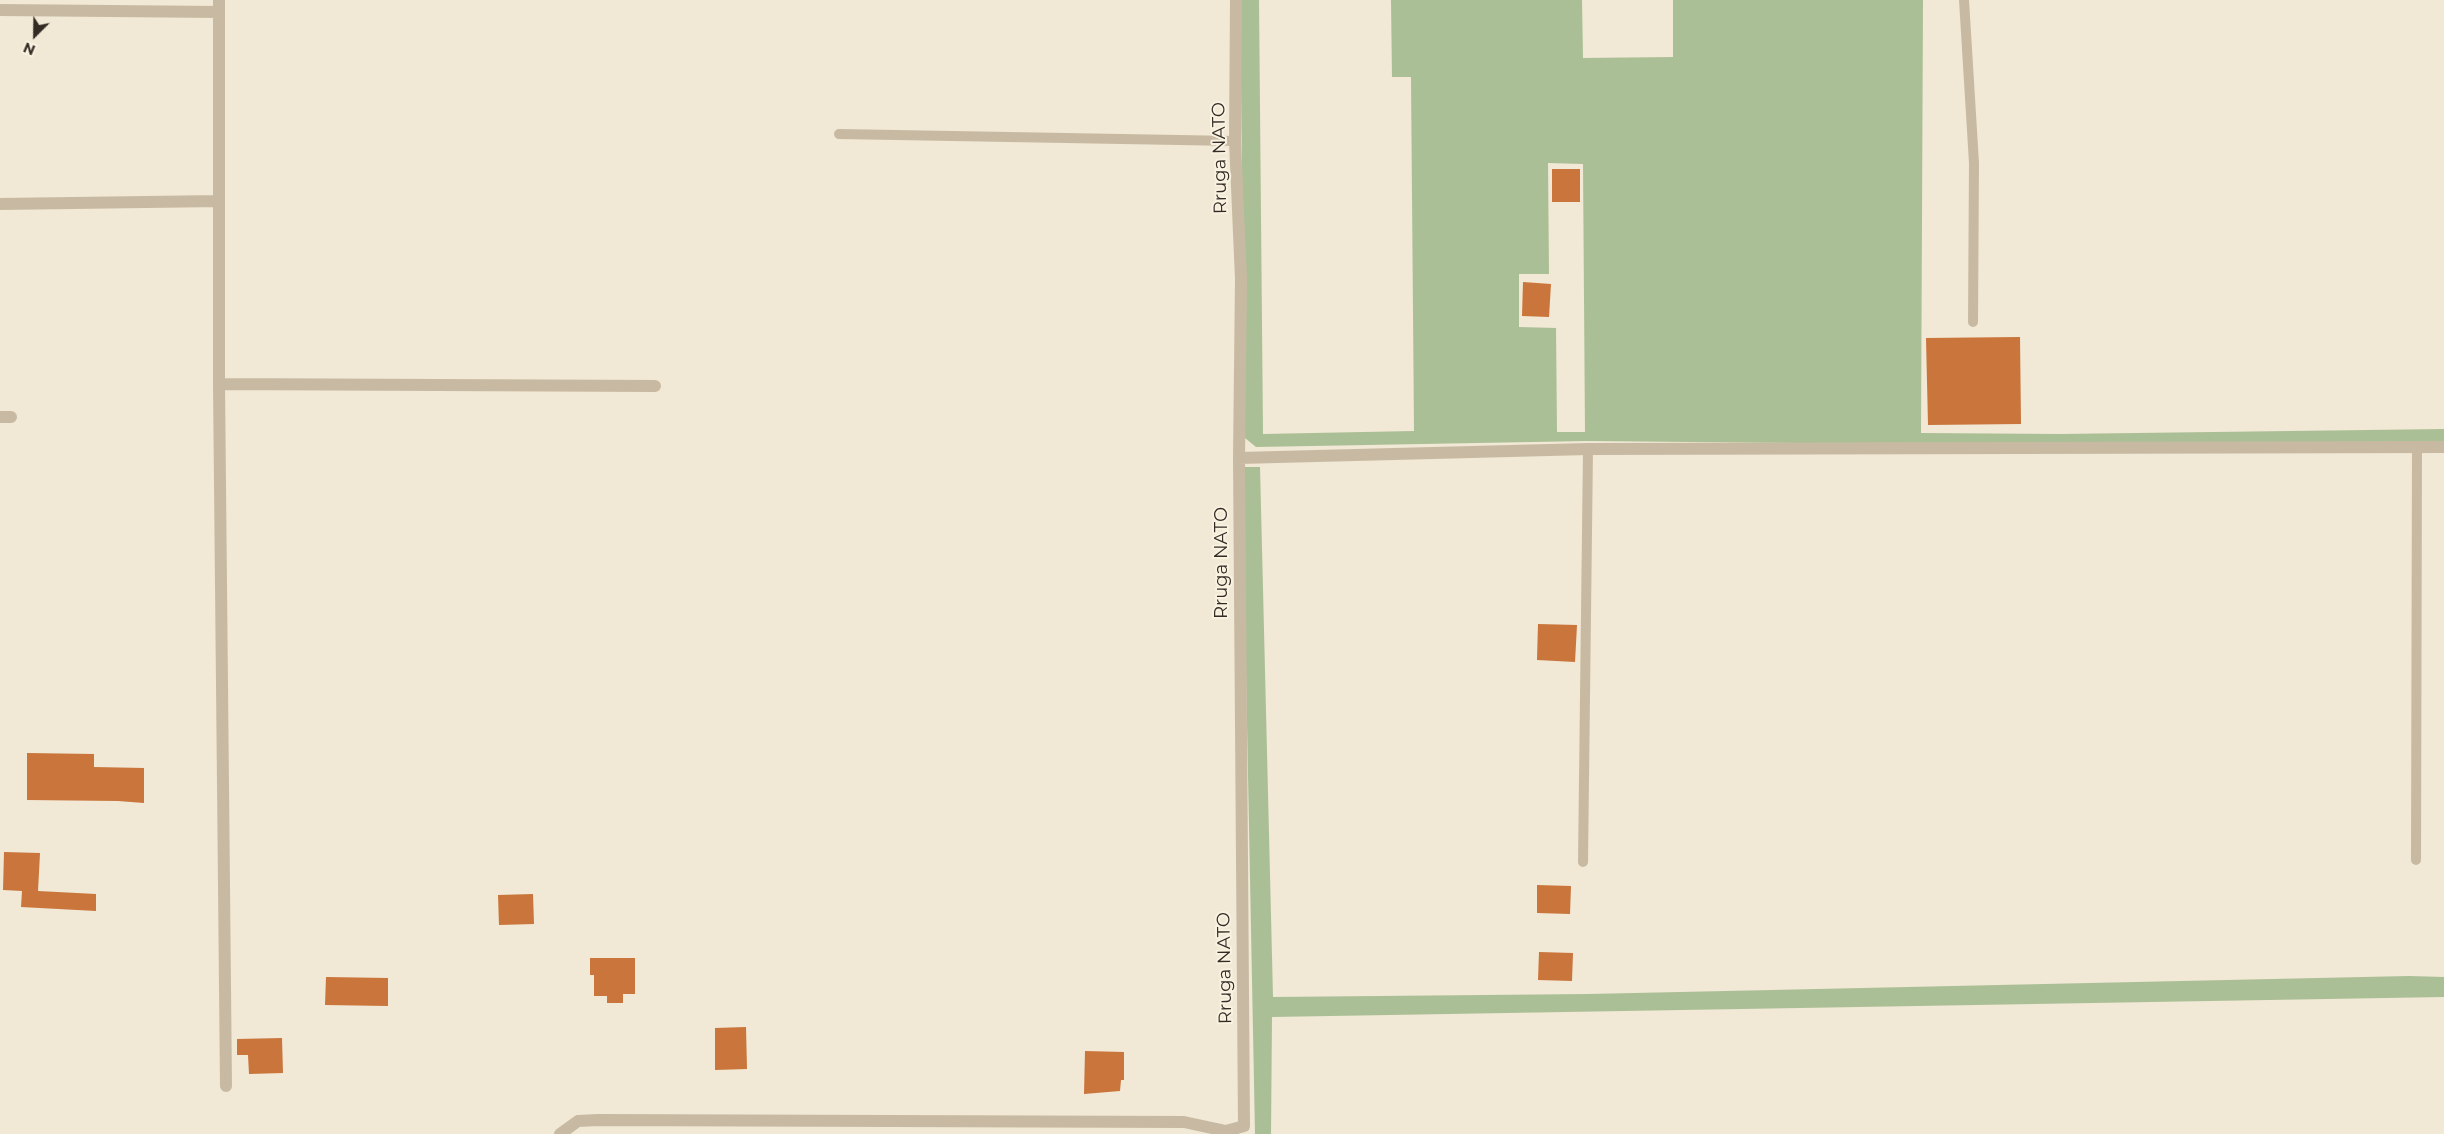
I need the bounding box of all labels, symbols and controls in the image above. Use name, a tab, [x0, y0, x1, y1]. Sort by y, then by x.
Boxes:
north arrow	[10, 10, 60, 60]
text: N	[20, 38, 38, 59]
street label: Rruga NATO	[1208, 102, 1232, 214]
street label: Rruga NATO	[1211, 507, 1233, 619]
street label: Rruga NATO	[1213, 912, 1237, 1024]

